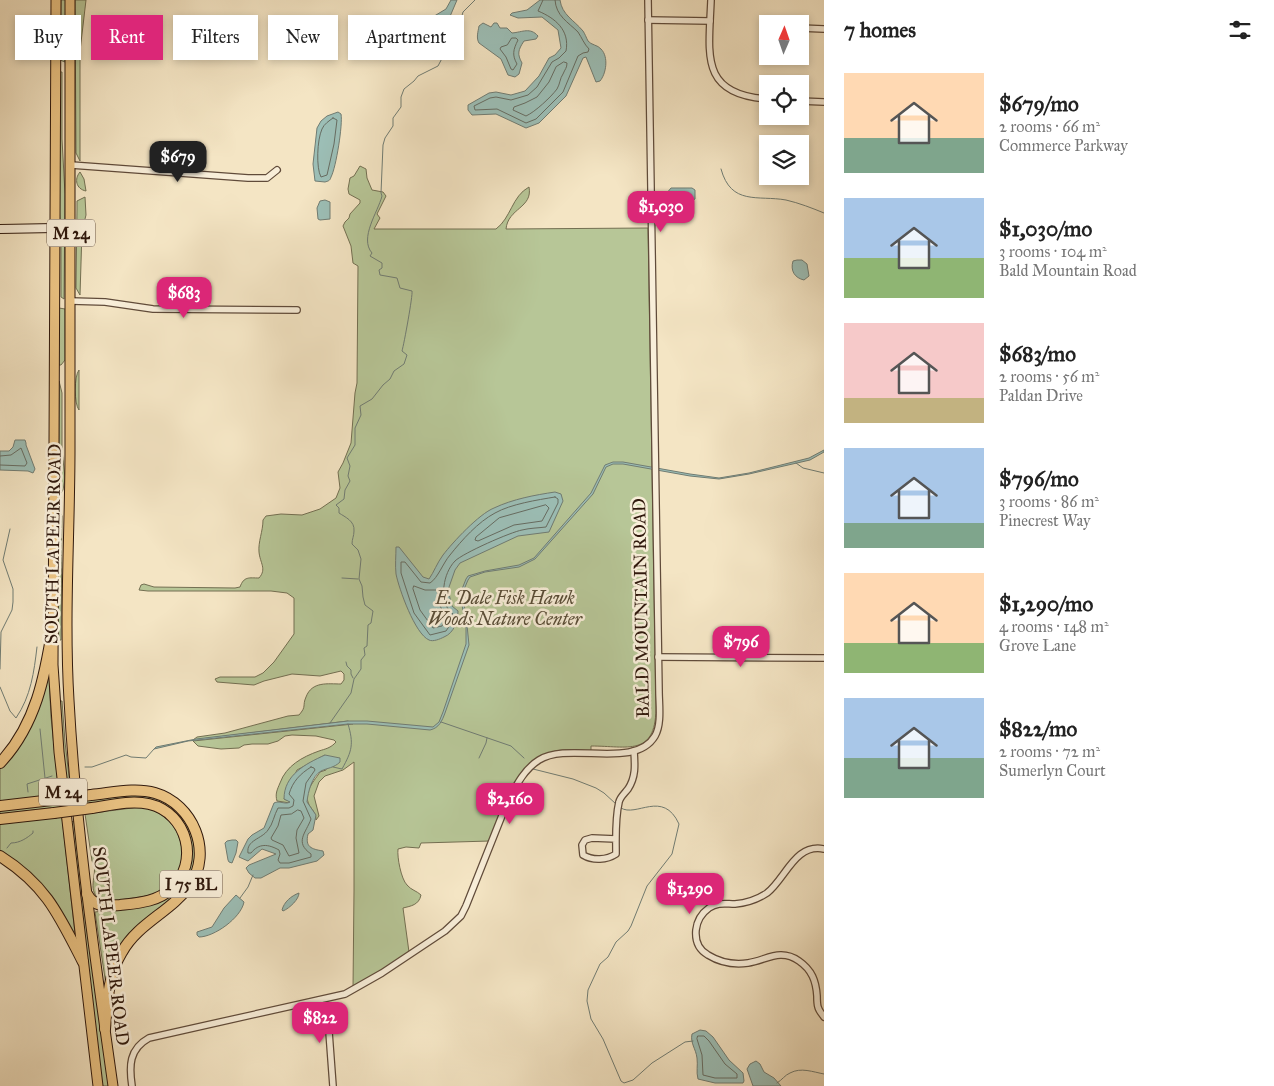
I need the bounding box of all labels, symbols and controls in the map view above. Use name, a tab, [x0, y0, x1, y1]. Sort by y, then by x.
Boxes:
chip: Buy	[15, 15, 81, 60]
chip: Rent	[91, 15, 163, 60]
chip: Filters	[173, 15, 258, 60]
chip: New	[268, 15, 338, 60]
chip: Apartment	[348, 15, 464, 60]
north arrow	[759, 15, 809, 65]
map controls	[759, 15, 809, 185]
icon: filters	[1226, 16, 1254, 44]
text: 7 homes	[844, 17, 916, 43]
button: locate	[759, 75, 809, 125]
text: $679/mo	[999, 91, 1079, 117]
icon: home	[884, 93, 944, 153]
text: 2 rooms · 66 m²	[999, 117, 1100, 136]
button: layers	[759, 135, 809, 185]
text: Commerce Parkway	[999, 136, 1128, 155]
pin: $679	[148, 140, 208, 183]
text: $679	[161, 147, 195, 166]
pin: $1,030	[620, 190, 702, 233]
text: $1,030	[638, 197, 684, 216]
text: $1,030/mo	[999, 216, 1092, 242]
icon: home	[884, 218, 944, 278]
road number: M 24	[47, 220, 95, 247]
text: 3 rooms · 104 m²	[999, 242, 1107, 261]
text: Bald Mountain Road	[999, 261, 1137, 280]
pin: $683	[154, 276, 214, 319]
text: $683	[168, 283, 200, 302]
text: $683/mo	[999, 341, 1076, 367]
icon: home	[884, 343, 944, 403]
text: 2 rooms · 56 m²	[999, 367, 1099, 386]
text: Paldan Drive	[999, 386, 1083, 405]
street label: SOUTH LAPEER ROAD	[40, 444, 66, 644]
text: $796/mo	[999, 466, 1079, 492]
icon: home	[884, 468, 944, 528]
text: 3 rooms · 86 m²	[999, 492, 1099, 511]
street label: BALD MOUNTAIN ROAD	[628, 498, 654, 718]
text: Pinecrest Way	[999, 511, 1091, 530]
park label: E. Dale Fisk Hawk Woods Nature Center	[428, 587, 583, 630]
text: $1,290/mo	[999, 591, 1093, 617]
icon: home	[884, 593, 944, 653]
text: 4 rooms · 148 m²	[999, 617, 1109, 636]
pin: $796	[711, 626, 771, 668]
text: $796	[724, 632, 758, 651]
text: Grove Lane	[999, 636, 1076, 655]
text: $822/mo	[999, 716, 1077, 742]
icon: home	[884, 718, 944, 778]
text: 2 rooms · 72 m²	[999, 742, 1100, 761]
text: Sumerlyn Court	[999, 761, 1106, 780]
road number: M 24	[39, 779, 87, 806]
pin: $2,160	[469, 782, 551, 825]
text: $2,160	[487, 789, 533, 808]
street label: SOUTH LAPEER ROAD	[88, 845, 134, 1047]
road number: I 75 BL	[160, 871, 222, 898]
pin: $1,290	[649, 872, 731, 915]
text: $1,290	[667, 879, 713, 898]
pin: $822	[290, 1002, 350, 1044]
text: $822	[303, 1008, 337, 1027]

